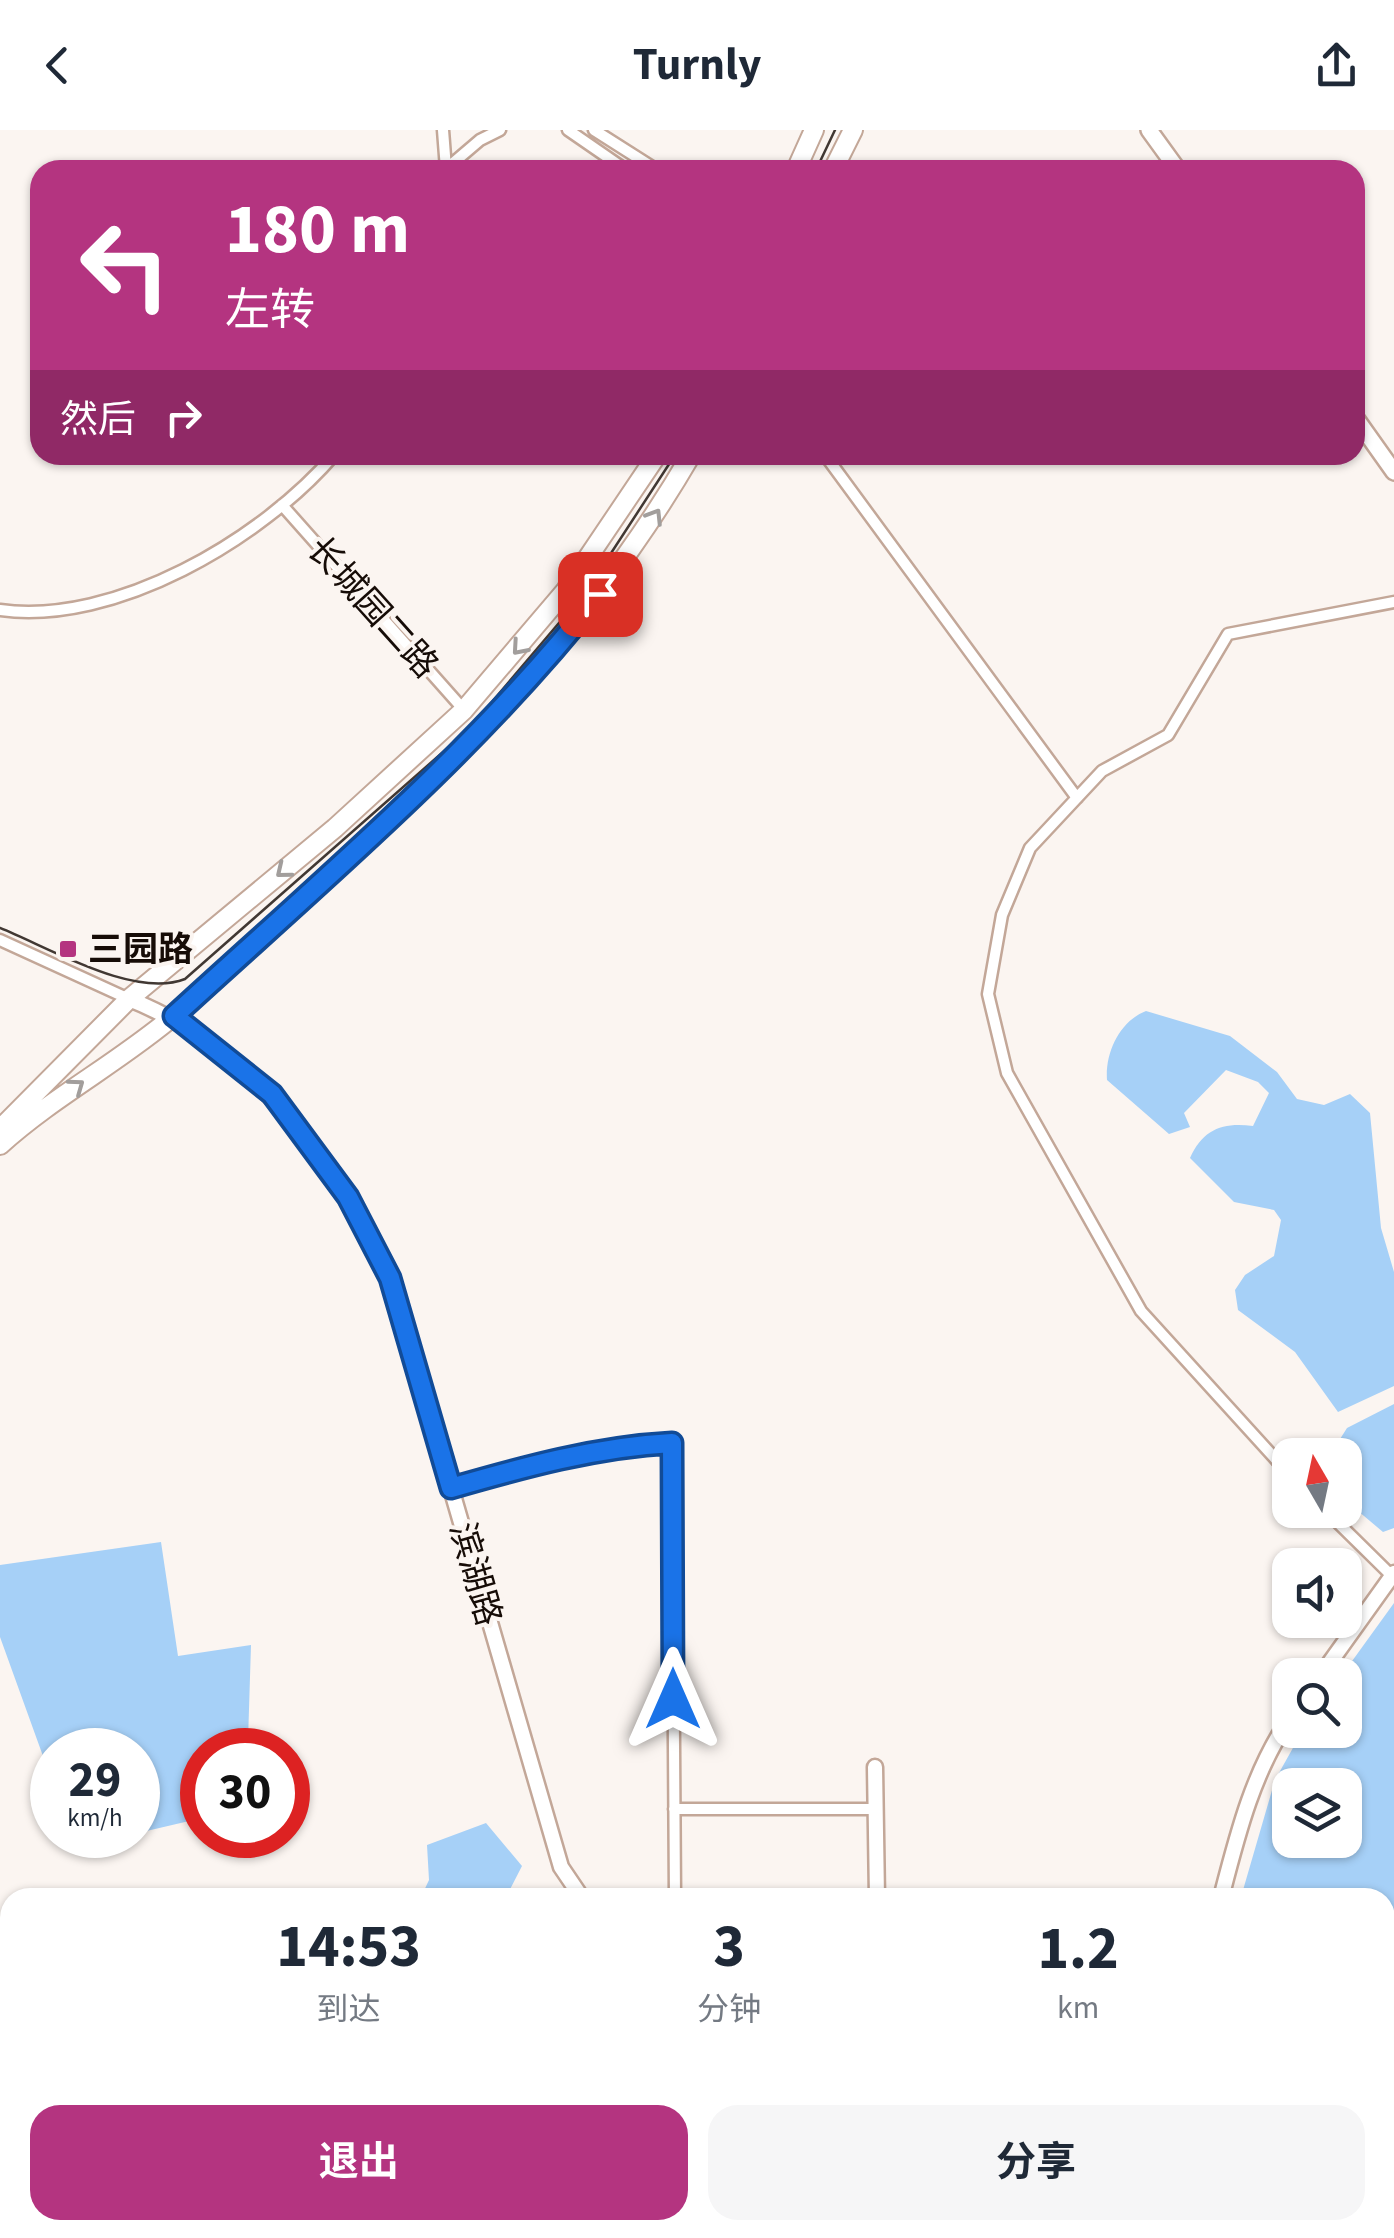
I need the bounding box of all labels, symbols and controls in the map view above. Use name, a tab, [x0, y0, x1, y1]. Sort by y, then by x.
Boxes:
text: Turnly	[633, 33, 761, 97]
icon: back	[30, 38, 85, 93]
icon: share	[1309, 38, 1364, 93]
text: 180 m	[225, 180, 410, 280]
icon: left	[60, 200, 190, 330]
text: 左转	[225, 279, 315, 343]
icon: right	[156, 390, 211, 445]
text: 然后	[60, 393, 136, 447]
one-way arrow	[642, 509, 661, 527]
street label: 长城园二路	[295, 526, 449, 689]
pin	[558, 552, 643, 637]
icon: arrive	[573, 567, 628, 622]
one-way arrow	[512, 636, 530, 655]
one-way arrow	[276, 859, 294, 877]
place label: 三园路	[88, 925, 193, 975]
marker: 三园路	[57, 938, 79, 960]
one-way arrow	[66, 1080, 85, 1098]
north arrow	[1272, 1438, 1362, 1528]
map controls	[1272, 1438, 1362, 1858]
street label: 滨湖路	[437, 1517, 514, 1632]
button: sound	[1272, 1548, 1362, 1638]
position arrow	[621, 1647, 725, 1751]
button: search	[1272, 1658, 1362, 1748]
speed limit sign: 30	[180, 1728, 310, 1858]
text: 29	[69, 1745, 121, 1816]
button: layers	[1272, 1768, 1362, 1858]
text: km/h	[67, 1800, 123, 1836]
text: 14:53	[276, 1905, 421, 1990]
text: 3	[713, 1905, 745, 1990]
text: 1.2	[1037, 1907, 1119, 1992]
text: km	[1057, 1985, 1099, 2031]
text: 到达	[317, 1987, 381, 2033]
text: 分钟	[697, 1987, 761, 2033]
button: 退出	[30, 2105, 688, 2220]
button: 分享	[708, 2105, 1365, 2220]

